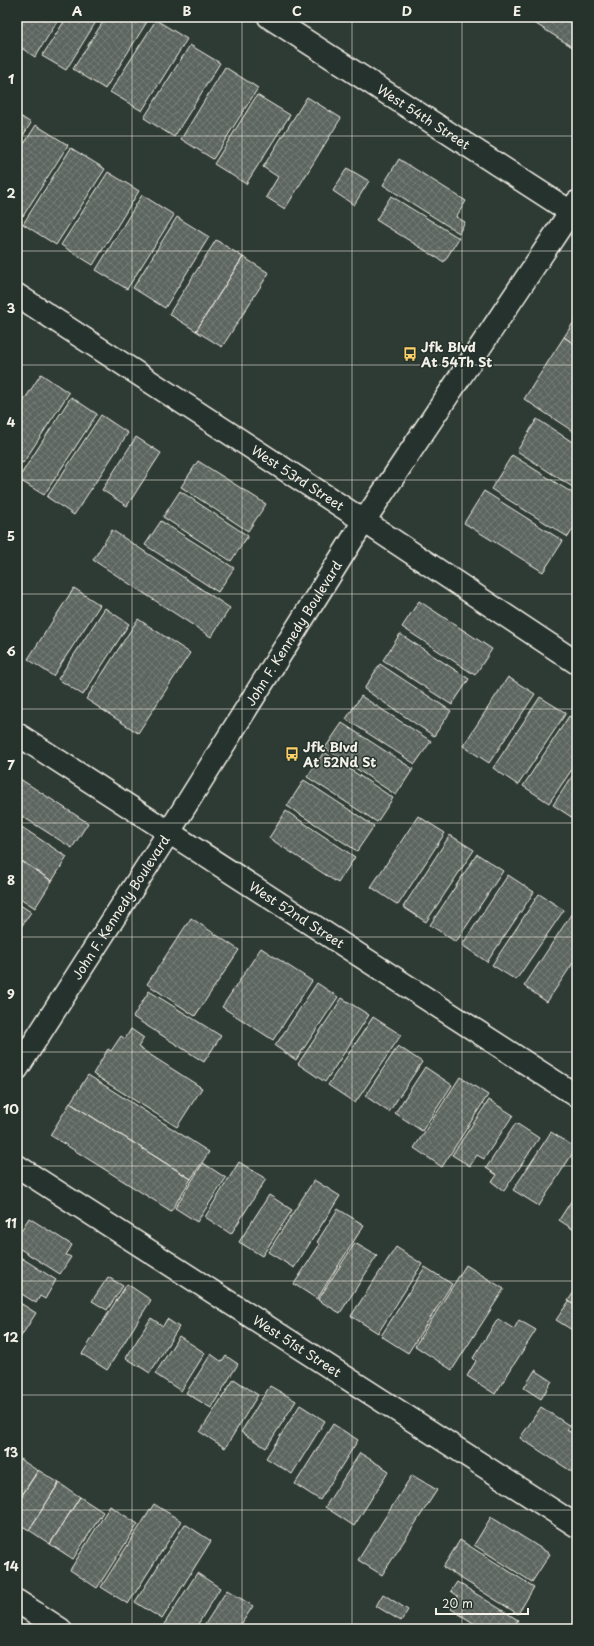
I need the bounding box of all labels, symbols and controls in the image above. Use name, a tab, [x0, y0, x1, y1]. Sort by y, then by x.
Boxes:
text: A	[72, 1, 82, 20]
text: B	[183, 1, 192, 20]
text: C	[292, 1, 302, 20]
text: D	[402, 1, 412, 20]
text: E	[513, 1, 521, 20]
text: 1	[8, 69, 14, 88]
street label: West 54th Street	[374, 79, 474, 154]
text: 2	[6, 183, 16, 202]
text: 3	[7, 298, 16, 317]
place label: Jfk Blvd At 54Th St	[420, 337, 492, 371]
bus stop icon: Jfk Blvd At 54Th St	[402, 346, 418, 362]
text: 4	[7, 412, 16, 431]
street label: West 53rd Street	[248, 440, 348, 515]
text: 5	[7, 526, 15, 545]
street label: John F. Kennedy Boulevard	[240, 557, 346, 709]
text: 6	[6, 641, 16, 660]
place label: Jfk Blvd At 52Nd St	[302, 737, 376, 771]
bus stop icon: Jfk Blvd At 52Nd St	[284, 746, 300, 762]
text: 7	[7, 755, 15, 774]
street label: John F. Kennedy Boulevard	[67, 831, 174, 983]
text: 8	[7, 870, 15, 889]
street label: West 52nd Street	[246, 876, 348, 952]
text: 9	[7, 984, 15, 1003]
text: 10	[3, 1099, 19, 1118]
text: 11	[5, 1213, 17, 1232]
street label: West 51st Street	[249, 1310, 345, 1381]
text: 12	[3, 1327, 19, 1346]
text: 13	[4, 1442, 19, 1461]
text: 14	[3, 1556, 19, 1575]
scale bar	[436, 1590, 528, 1616]
text: 20 m	[442, 1594, 473, 1612]

